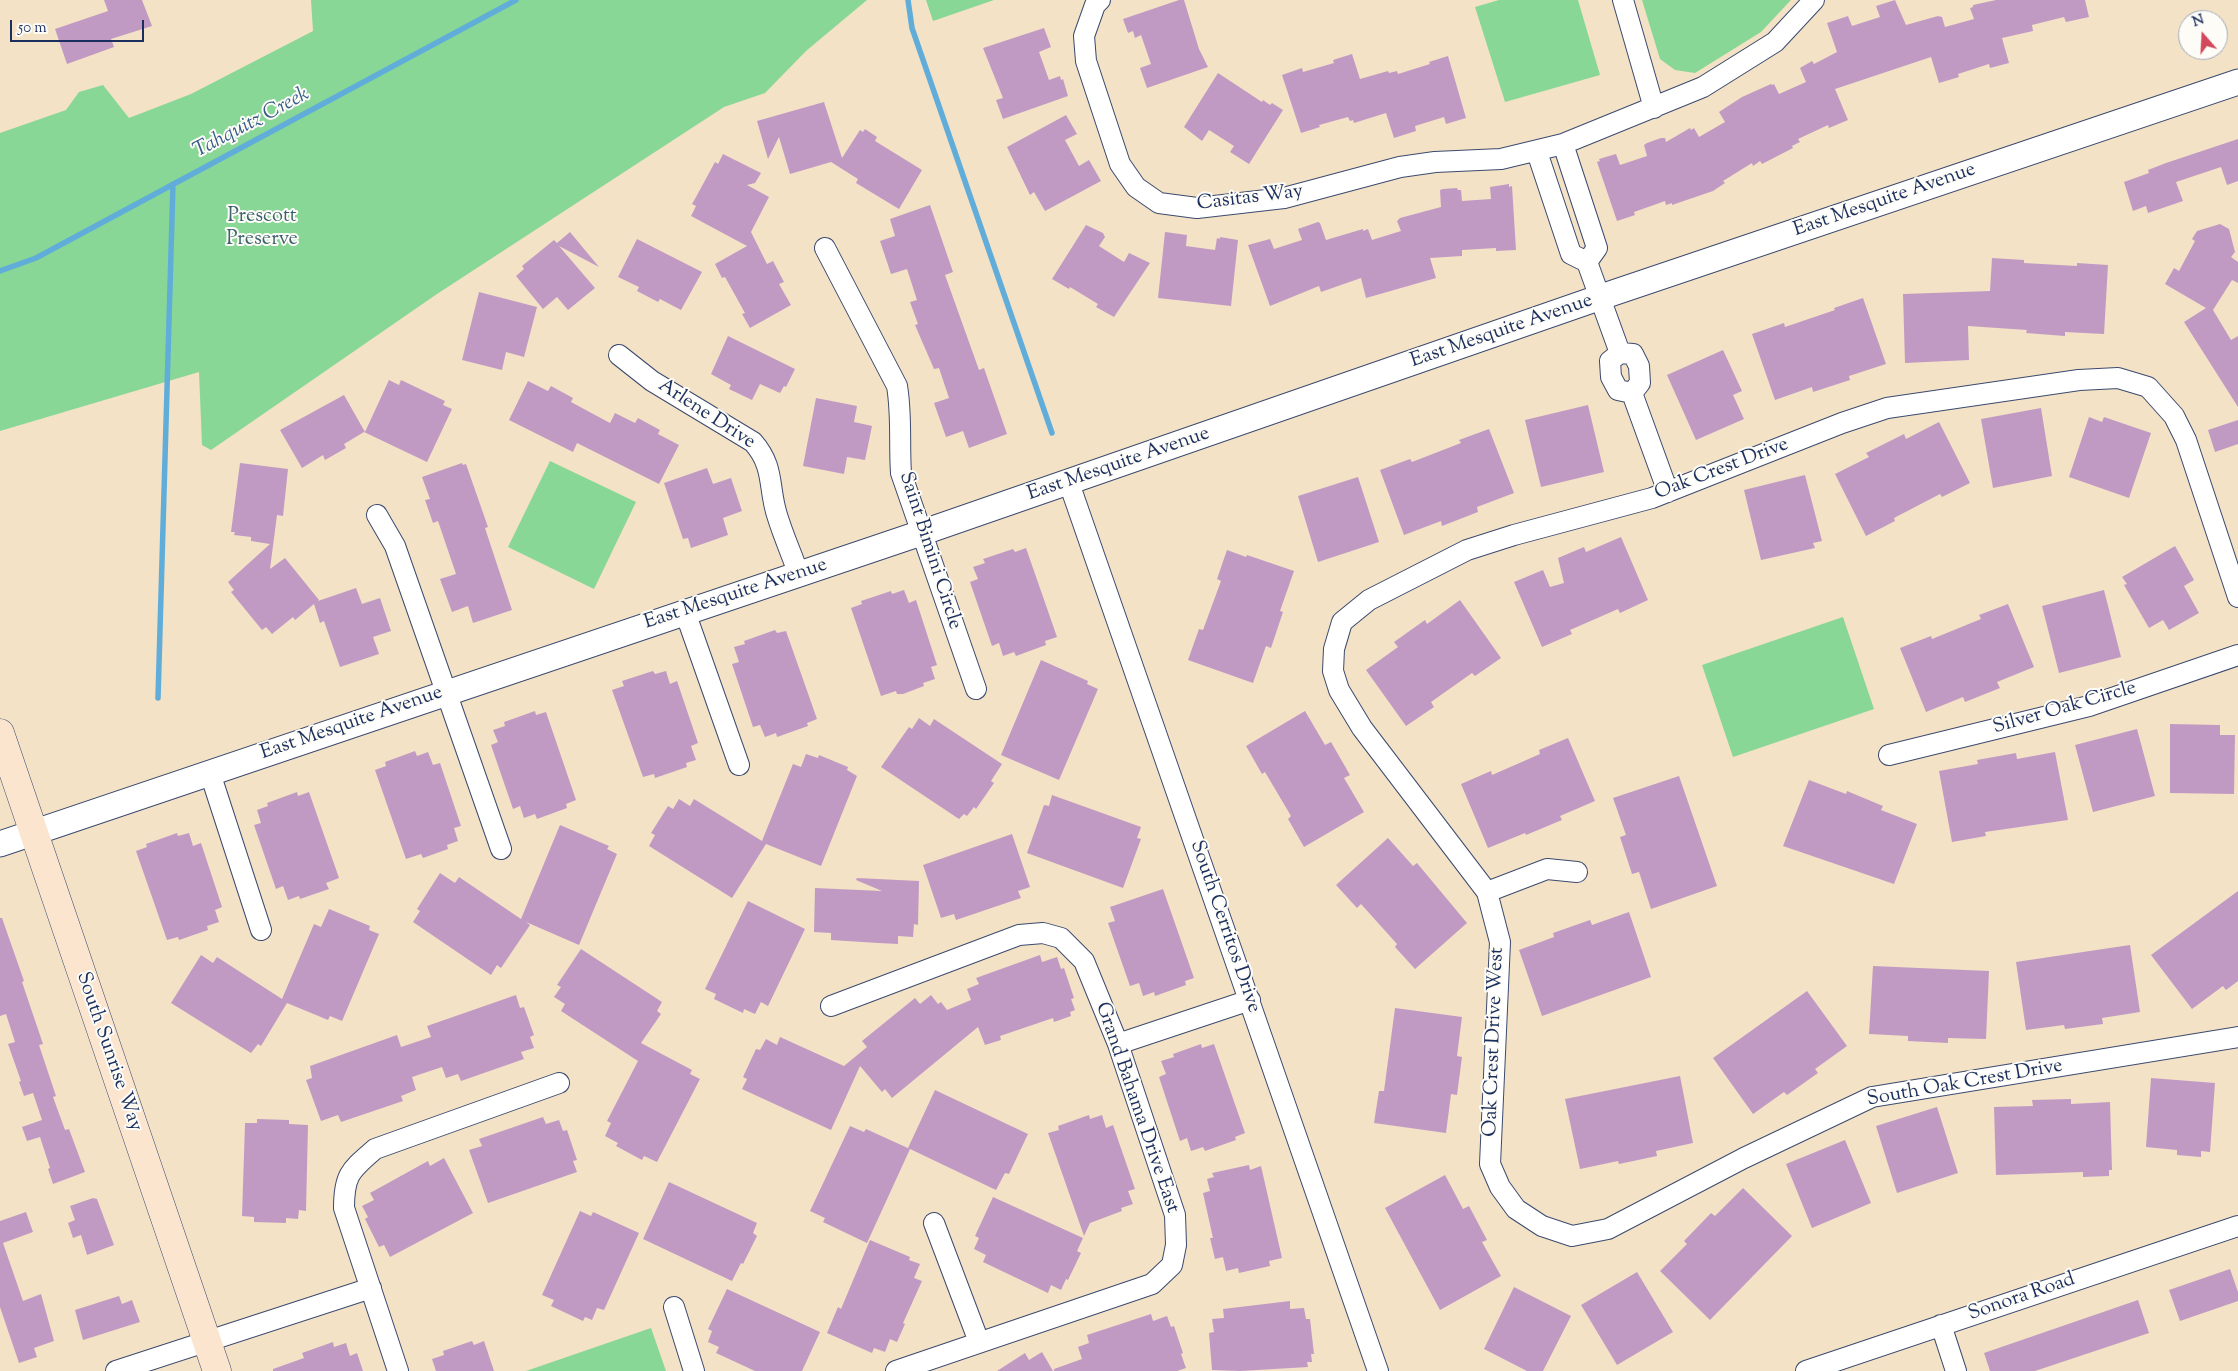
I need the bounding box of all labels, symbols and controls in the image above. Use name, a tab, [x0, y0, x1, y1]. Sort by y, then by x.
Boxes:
scale bar	[12, 10, 146, 42]
north arrow	[2178, 10, 2228, 60]
text: N	[2190, 10, 2207, 33]
text: 50 m	[18, 18, 47, 39]
water label: Tahquitz Creek	[190, 83, 314, 165]
street label: East Mesquite Avenue	[1791, 159, 1979, 243]
street label: Casitas Way	[1196, 181, 1304, 217]
park label: Prescott Preserve	[226, 206, 298, 253]
street label: East Mesquite Avenue	[1408, 290, 1596, 374]
street label: Arlene Drive	[653, 375, 759, 455]
street label: East Mesquite Avenue	[1025, 423, 1213, 507]
street label: Oak Crest Drive	[1652, 433, 1792, 507]
street label: Saint Bimini Circle	[892, 469, 966, 633]
street label: East Mesquite Avenue	[642, 554, 830, 636]
street label: Silver Oak Circle	[1991, 677, 2139, 741]
street label: East Mesquite Avenue	[258, 682, 446, 766]
street label: South Cerritos Drive	[1183, 838, 1265, 1016]
street label: Oak Crest Drive West	[1480, 947, 1510, 1137]
street label: South Sunrise Way	[69, 969, 147, 1135]
street label: Grand Bahama Drive East	[1089, 999, 1183, 1217]
street label: South Oak Crest Drive	[1865, 1055, 2065, 1113]
street label: Sonora Road	[1965, 1269, 2079, 1327]

